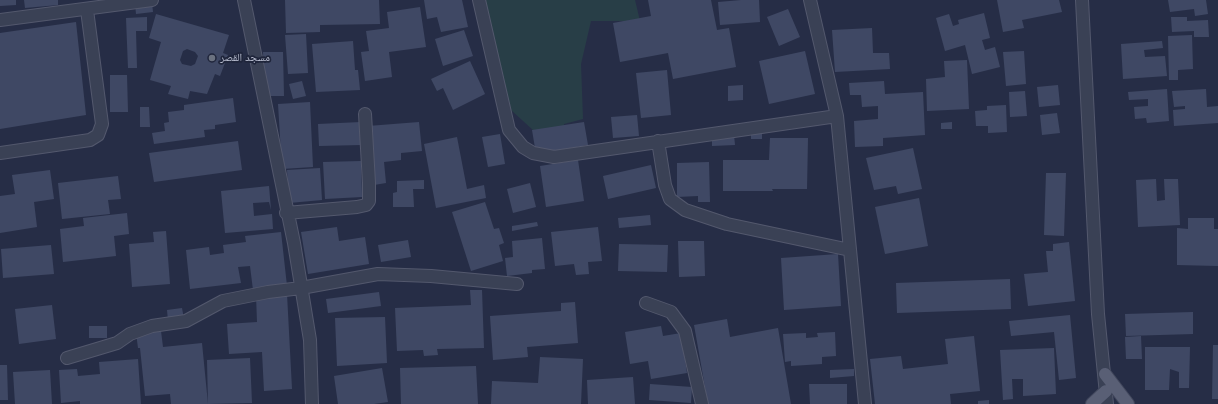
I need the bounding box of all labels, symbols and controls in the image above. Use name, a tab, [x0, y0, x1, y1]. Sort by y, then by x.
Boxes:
place label: مسجد القصر	[220, 51, 270, 65]
marker: مسجد القصر	[207, 53, 217, 63]

